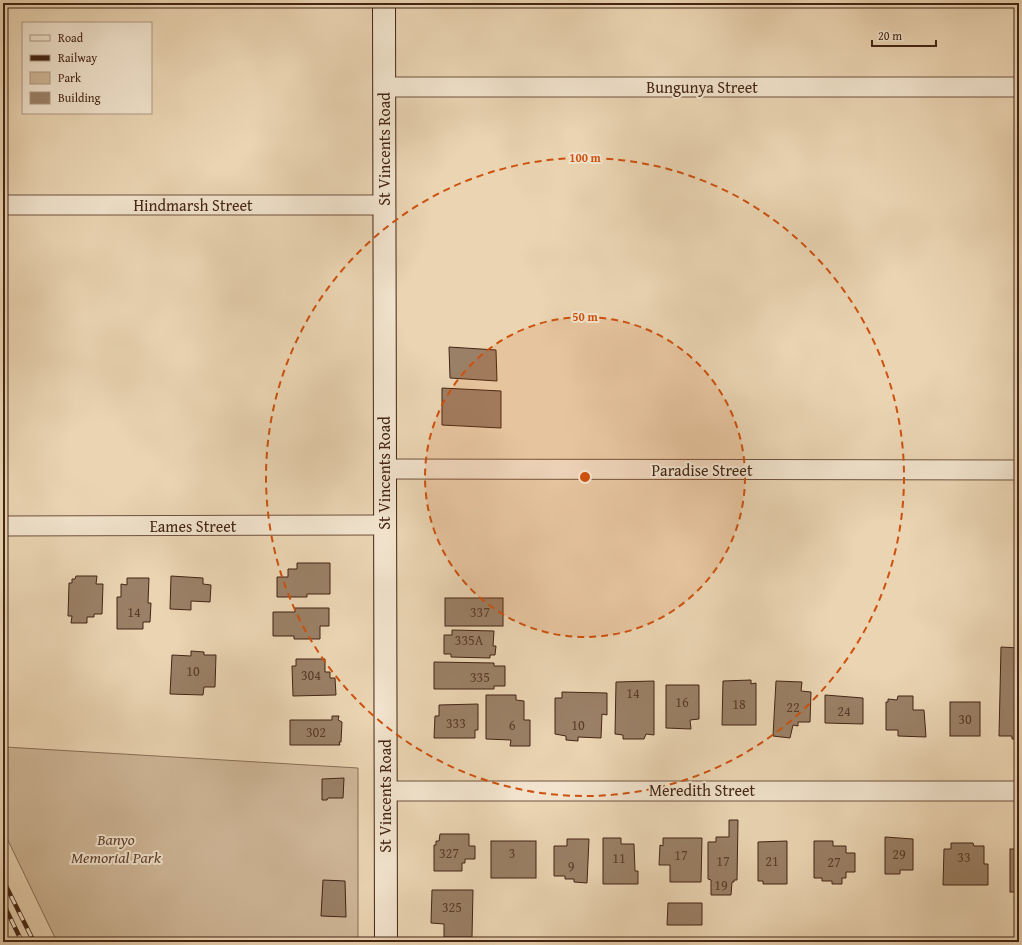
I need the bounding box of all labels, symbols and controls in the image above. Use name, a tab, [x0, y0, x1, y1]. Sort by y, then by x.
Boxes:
legend	[22, 22, 152, 114]
scale bar	[872, 22, 936, 48]
text: 20 m	[878, 27, 902, 44]
text: Road	[58, 29, 84, 46]
text: Railway	[58, 49, 97, 66]
text: Park	[58, 69, 82, 86]
street label: Bungunya Street	[646, 75, 758, 99]
text: Building	[58, 89, 101, 106]
street label: St Vincents Road	[372, 92, 396, 206]
text: 100 m	[569, 149, 602, 166]
street label: Hindmarsh Street	[133, 193, 253, 217]
text: 50 m	[572, 308, 598, 325]
street label: St Vincents Road	[372, 416, 396, 530]
street label: Paradise Street	[651, 458, 753, 482]
centre of rings	[578, 470, 592, 484]
street label: Eames Street	[150, 514, 237, 538]
house number: 14	[127, 602, 141, 622]
house number: 337	[470, 602, 490, 622]
house number: 335A	[455, 630, 484, 650]
house number: 10	[186, 661, 200, 681]
house number: 304	[301, 665, 321, 685]
house number: 335	[470, 667, 490, 687]
house number: 14	[626, 683, 640, 703]
house number: 16	[675, 692, 689, 712]
house number: 18	[732, 694, 746, 714]
house number: 22	[786, 697, 800, 717]
house number: 24	[837, 701, 851, 721]
house number: 30	[958, 709, 972, 729]
house number: 333	[446, 713, 466, 733]
house number: 6	[509, 715, 516, 735]
house number: 10	[571, 715, 585, 735]
house number: 302	[306, 722, 326, 742]
street label: St Vincents Road	[373, 739, 397, 853]
street label: Meredith Street	[649, 778, 755, 802]
park label: Banyo Memorial Park	[71, 827, 162, 869]
house number: 327	[439, 843, 459, 863]
house number: 3	[509, 843, 515, 863]
house number: 29	[892, 844, 906, 864]
house number: 17	[674, 845, 688, 865]
house number: 33	[957, 847, 971, 867]
house number: 11	[612, 848, 626, 868]
house number: 17	[716, 851, 730, 871]
house number: 21	[765, 851, 779, 871]
house number: 27	[827, 852, 841, 872]
house number: 9	[568, 856, 575, 876]
house number: 19	[714, 875, 728, 895]
house number: 325	[442, 897, 462, 917]

